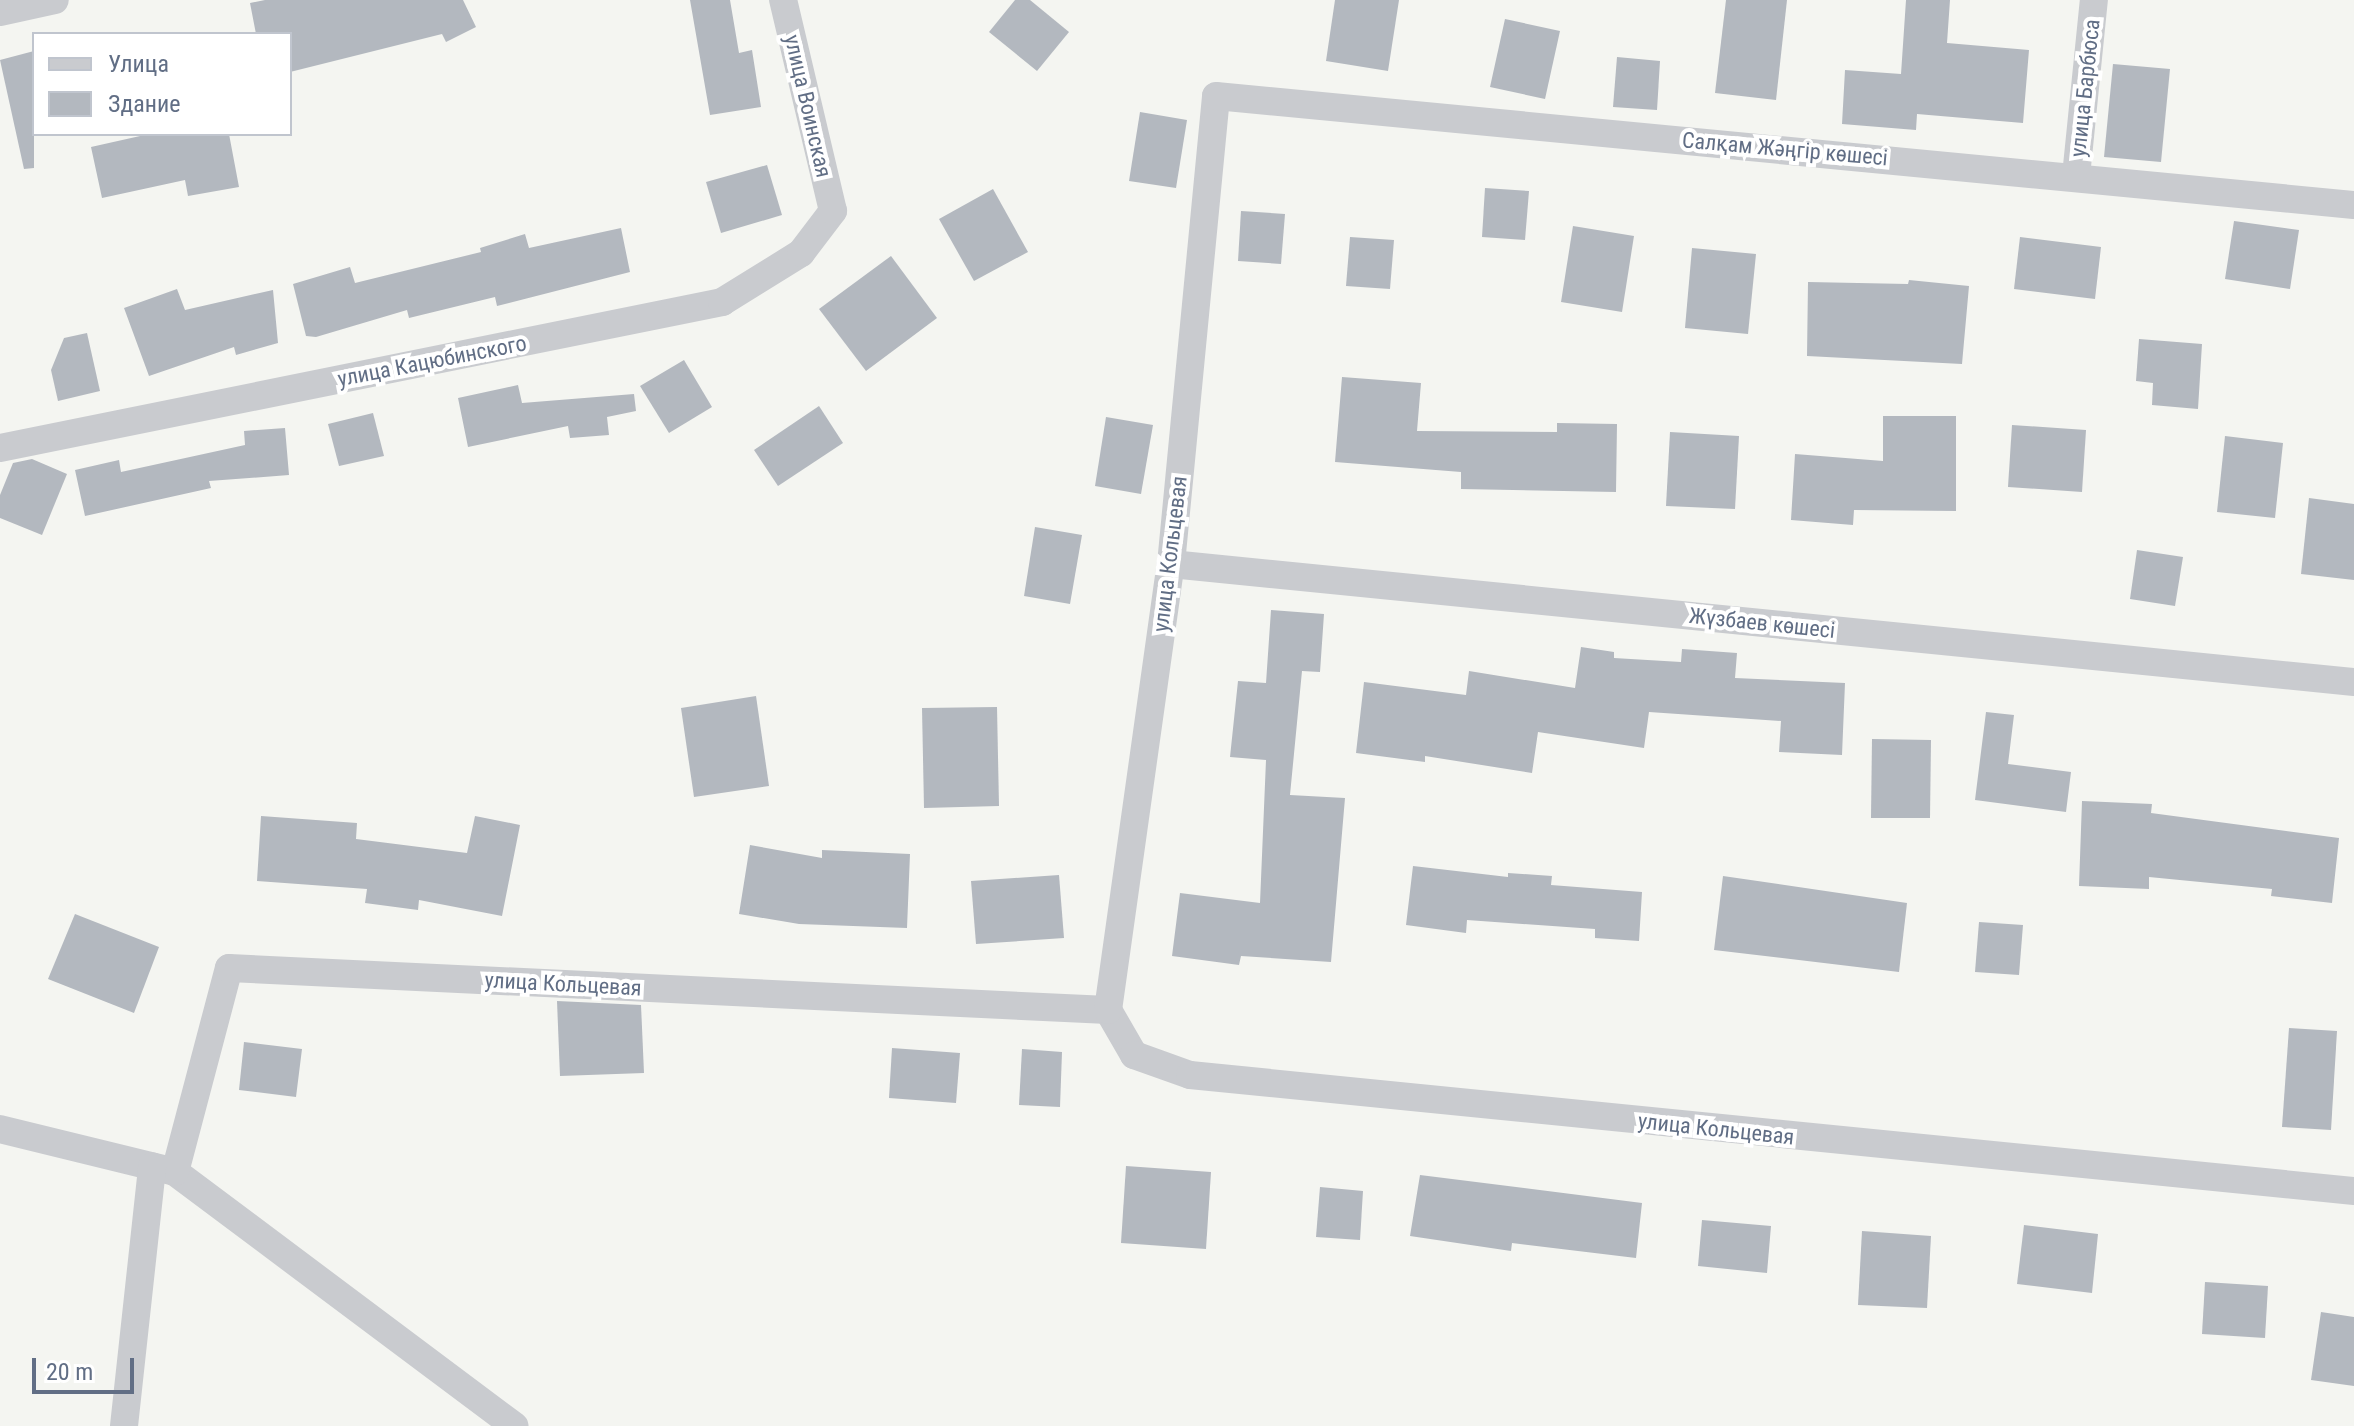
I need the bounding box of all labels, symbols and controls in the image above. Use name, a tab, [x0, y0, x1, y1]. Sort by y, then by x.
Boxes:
street label: улица Барбюса	[2065, 18, 2105, 158]
legend	[32, 32, 292, 136]
street label: улица Воинская	[779, 32, 837, 180]
text: Улица	[108, 50, 169, 78]
text: Здание	[108, 90, 180, 118]
street label: Салқам Жәңгір көшесі	[1681, 127, 1889, 171]
street label: улица Кацюбинского	[335, 330, 529, 392]
street label: улица Кольцевая	[1147, 474, 1193, 634]
street label: Жүзбаев көшесі	[1688, 602, 1836, 644]
street label: улица Кольцевая	[484, 967, 642, 1001]
street label: улица Кольцевая	[1637, 1108, 1795, 1150]
scale bar	[36, 1342, 138, 1392]
text: 20 m	[46, 1358, 93, 1386]

